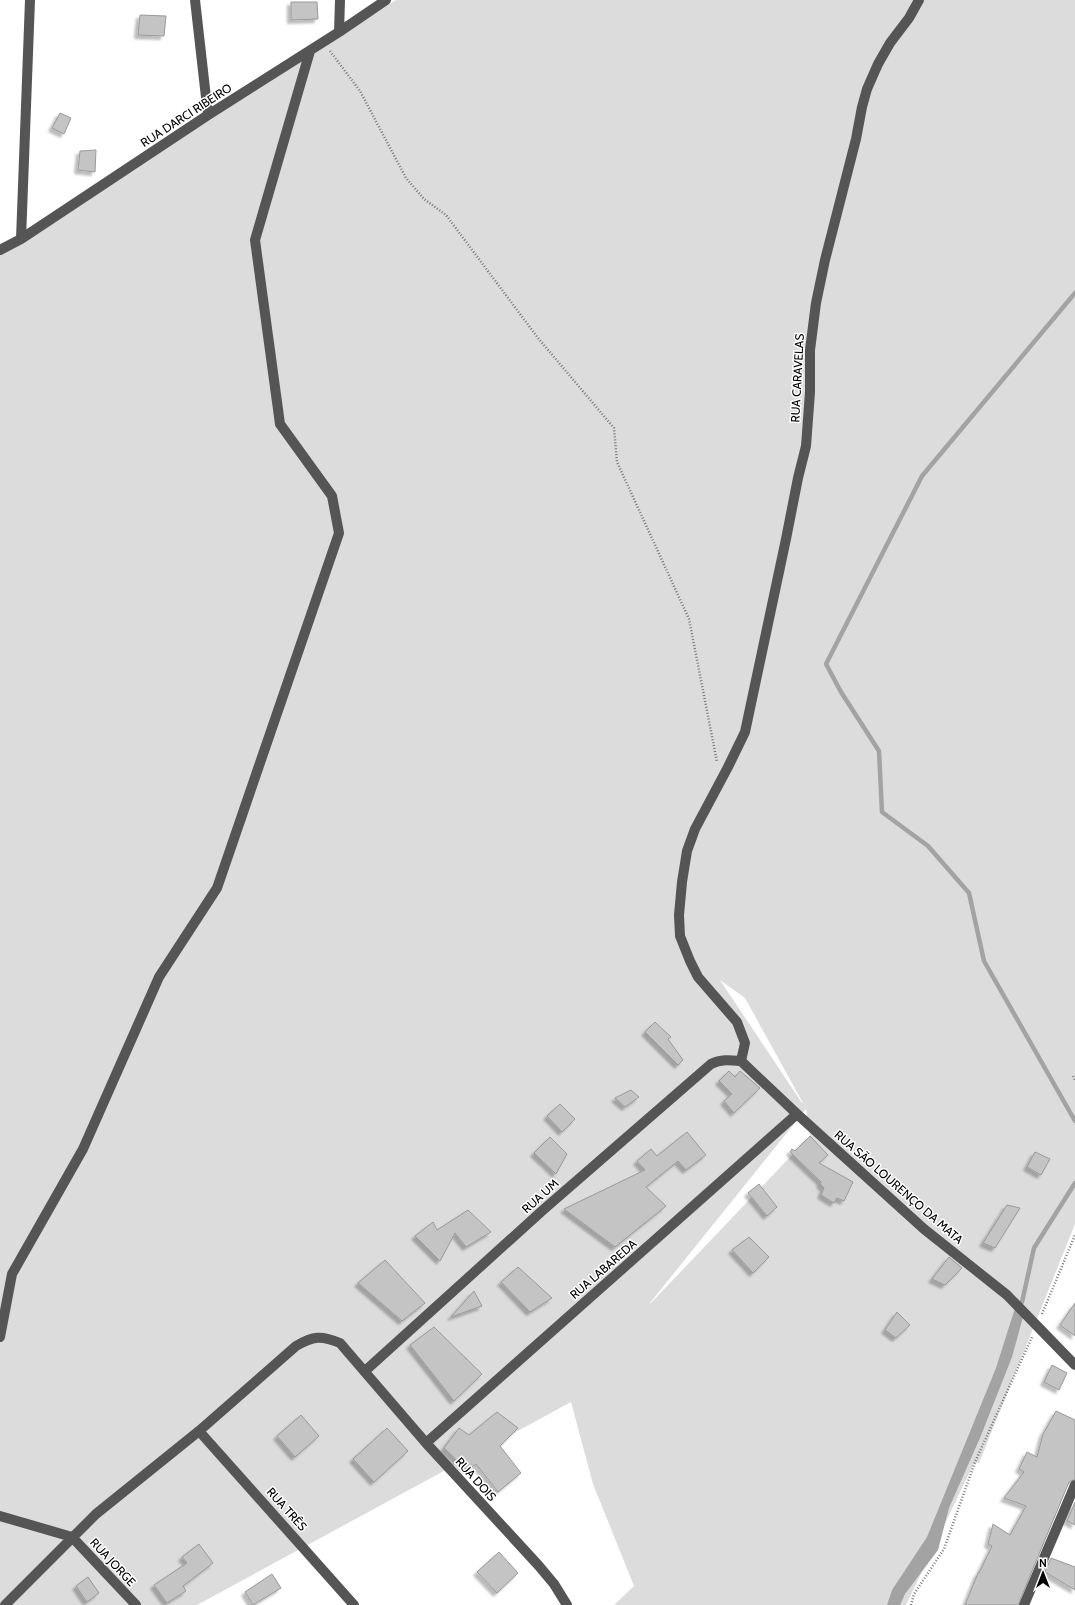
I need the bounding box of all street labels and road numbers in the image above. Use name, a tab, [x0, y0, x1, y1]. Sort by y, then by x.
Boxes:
street label: RUA DARCI RIBEIRO	[138, 80, 234, 150]
street label: RUA CARAVELAS	[787, 333, 807, 423]
street label: RUA SÃO LOURENÇO DA MATA	[832, 1127, 967, 1247]
street label: RUA UM	[519, 1175, 562, 1216]
street label: RUA LABAREDA	[567, 1236, 640, 1302]
street label: RUA DOIS	[452, 1454, 500, 1504]
street label: RUA TRÊS	[264, 1484, 310, 1534]
street label: RUA JORGE	[87, 1535, 139, 1589]

